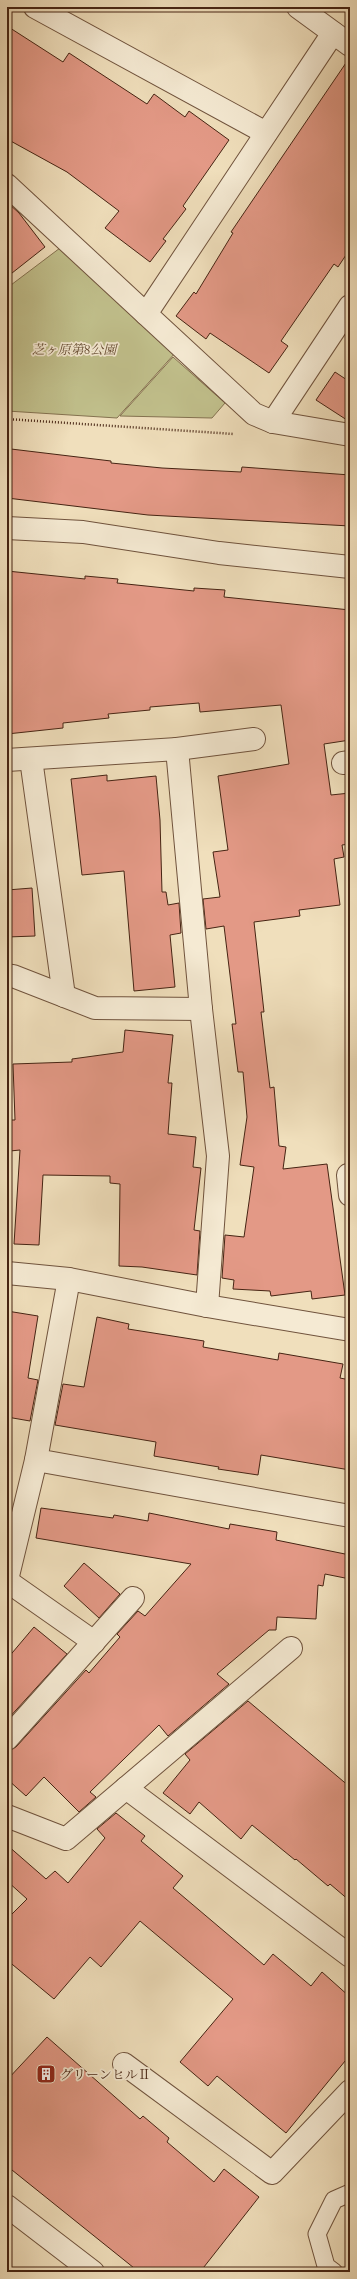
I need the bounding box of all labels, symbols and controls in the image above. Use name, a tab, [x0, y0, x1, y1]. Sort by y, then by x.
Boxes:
park label: 芝ヶ原第8公園	[32, 342, 118, 357]
building icon: グリーンヒルⅡ	[35, 2063, 57, 2085]
place label: グリーンヒルⅡ	[60, 2067, 151, 2082]

